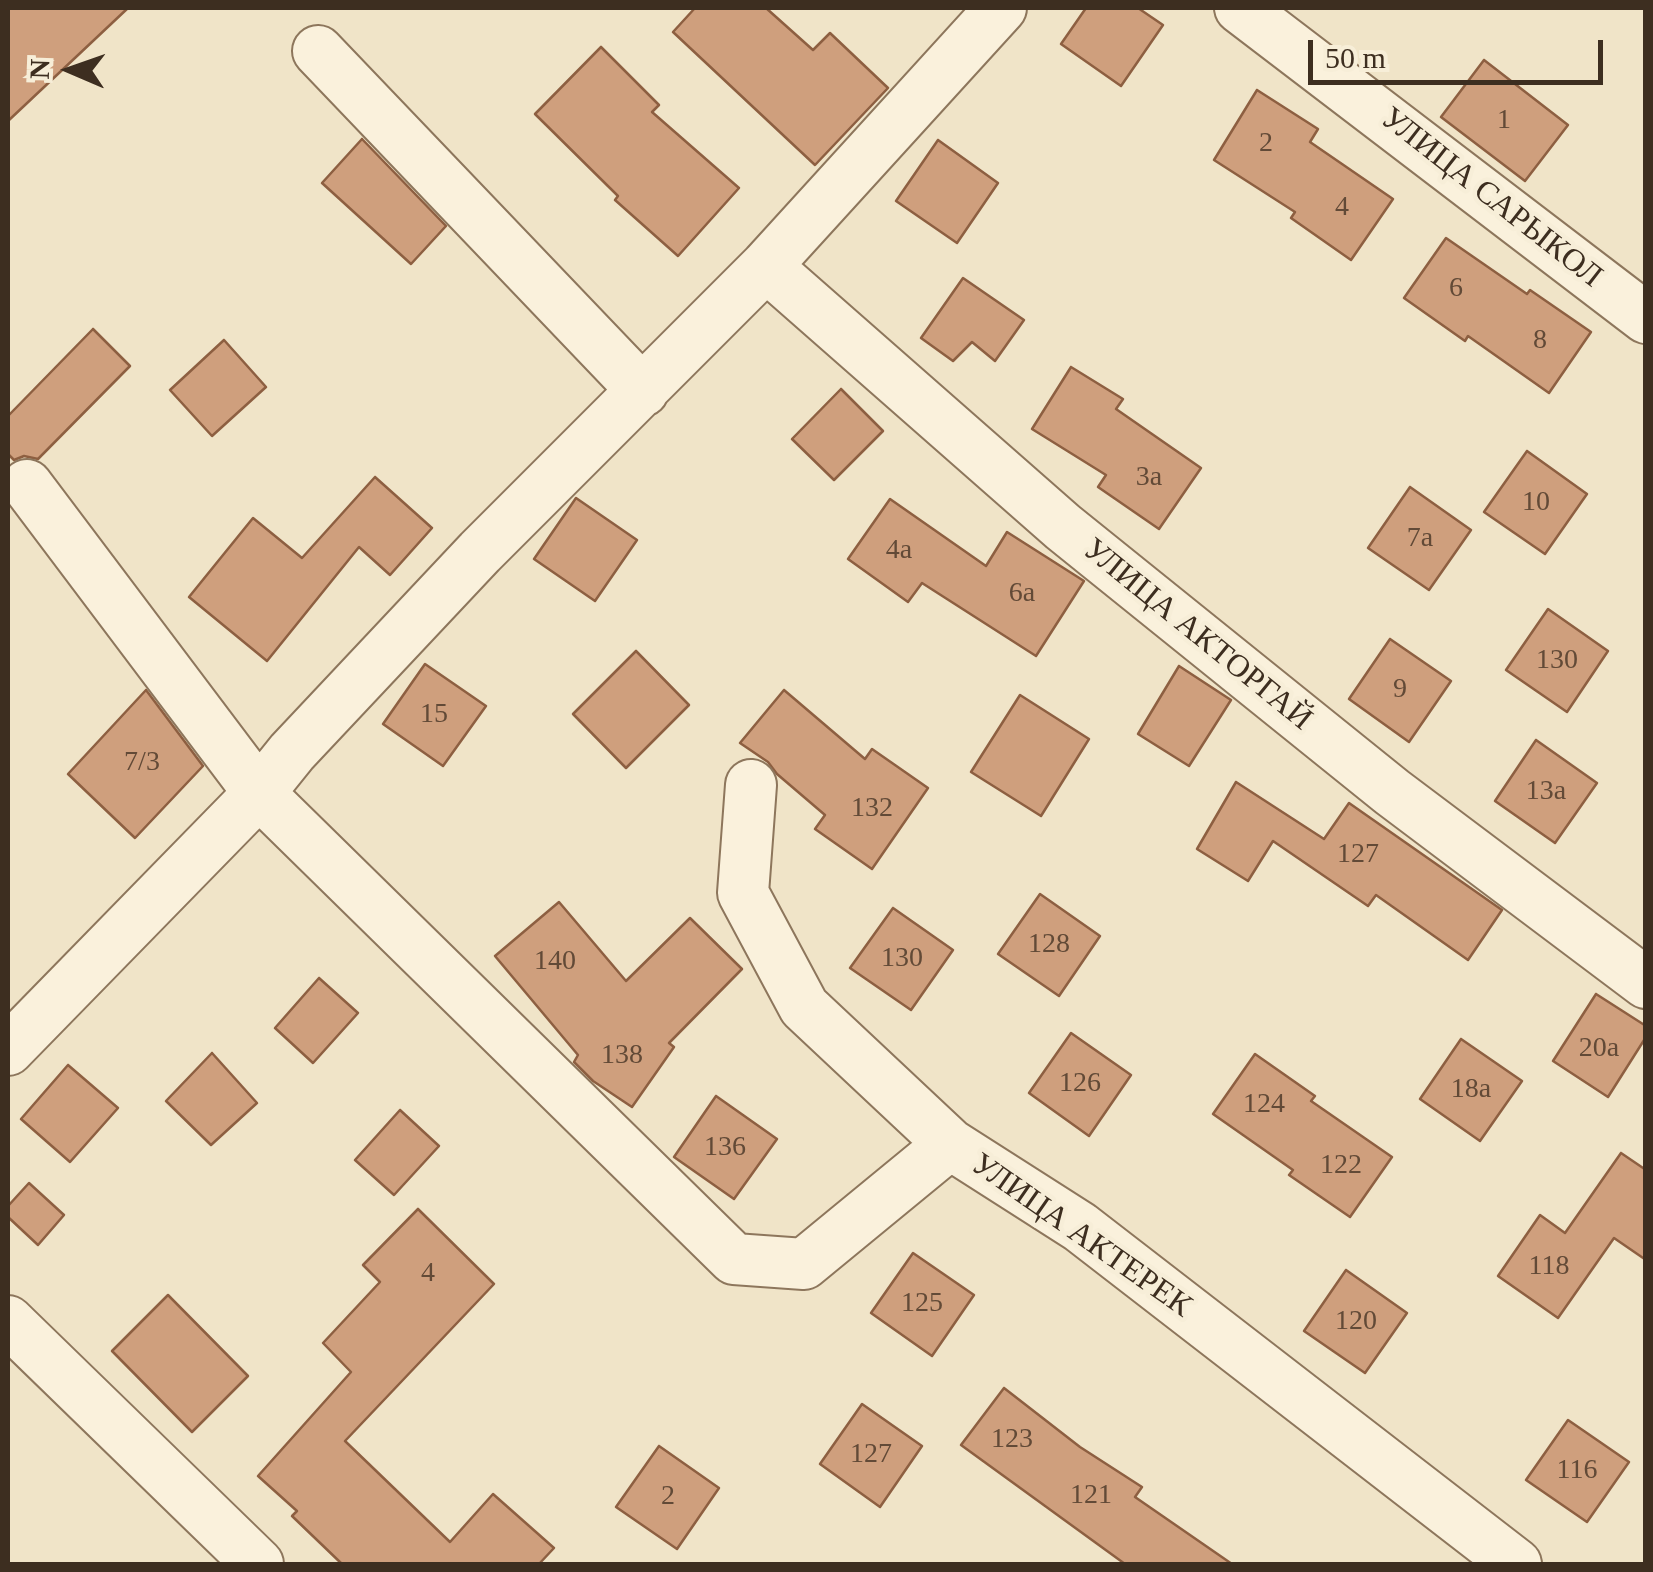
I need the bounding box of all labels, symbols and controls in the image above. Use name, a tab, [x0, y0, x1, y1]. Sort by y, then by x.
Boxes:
north arrow	[20, 20, 120, 120]
scale bar	[1313, 20, 1608, 82]
text: 50 m	[1325, 41, 1386, 74]
text: N	[24, 58, 55, 80]
street label: УЛИЦА САРЫКОЛ	[1373, 100, 1609, 296]
house number: 1	[1497, 104, 1511, 138]
house number: 2	[1259, 127, 1273, 161]
house number: 4	[1335, 191, 1349, 225]
house number: 6	[1449, 272, 1463, 306]
house number: 8	[1533, 324, 1547, 358]
house number: 3а	[1136, 461, 1162, 495]
house number: 10	[1522, 486, 1550, 520]
house number: 7а	[1407, 522, 1433, 556]
street label: УЛИЦА АКТОРГАЙ	[1075, 531, 1319, 739]
house number: 4а	[886, 534, 912, 568]
house number: 6а	[1009, 577, 1035, 611]
house number: 130	[1536, 644, 1578, 678]
house number: 9	[1393, 673, 1407, 707]
house number: 15	[420, 698, 448, 732]
house number: 7/3	[124, 746, 160, 780]
house number: 13а	[1526, 775, 1566, 809]
house number: 132	[851, 792, 893, 826]
house number: 127	[1337, 838, 1379, 872]
house number: 128	[1028, 928, 1070, 962]
house number: 130	[881, 942, 923, 976]
house number: 140	[534, 945, 576, 979]
house number: 20а	[1579, 1032, 1619, 1066]
house number: 138	[601, 1039, 643, 1073]
house number: 126	[1059, 1067, 1101, 1101]
house number: 18а	[1451, 1073, 1491, 1107]
house number: 124	[1243, 1088, 1285, 1122]
house number: 136	[704, 1131, 746, 1165]
street label: УЛИЦА АКТЕРЕК	[963, 1146, 1199, 1326]
house number: 122	[1320, 1149, 1362, 1183]
house number: 118	[1529, 1250, 1569, 1284]
house number: 4	[421, 1257, 435, 1291]
house number: 125	[901, 1287, 943, 1321]
house number: 120	[1335, 1305, 1377, 1339]
house number: 123	[991, 1423, 1033, 1457]
house number: 127	[850, 1438, 892, 1472]
house number: 116	[1557, 1454, 1597, 1488]
house number: 121	[1070, 1479, 1112, 1513]
house number: 2	[661, 1480, 675, 1514]

